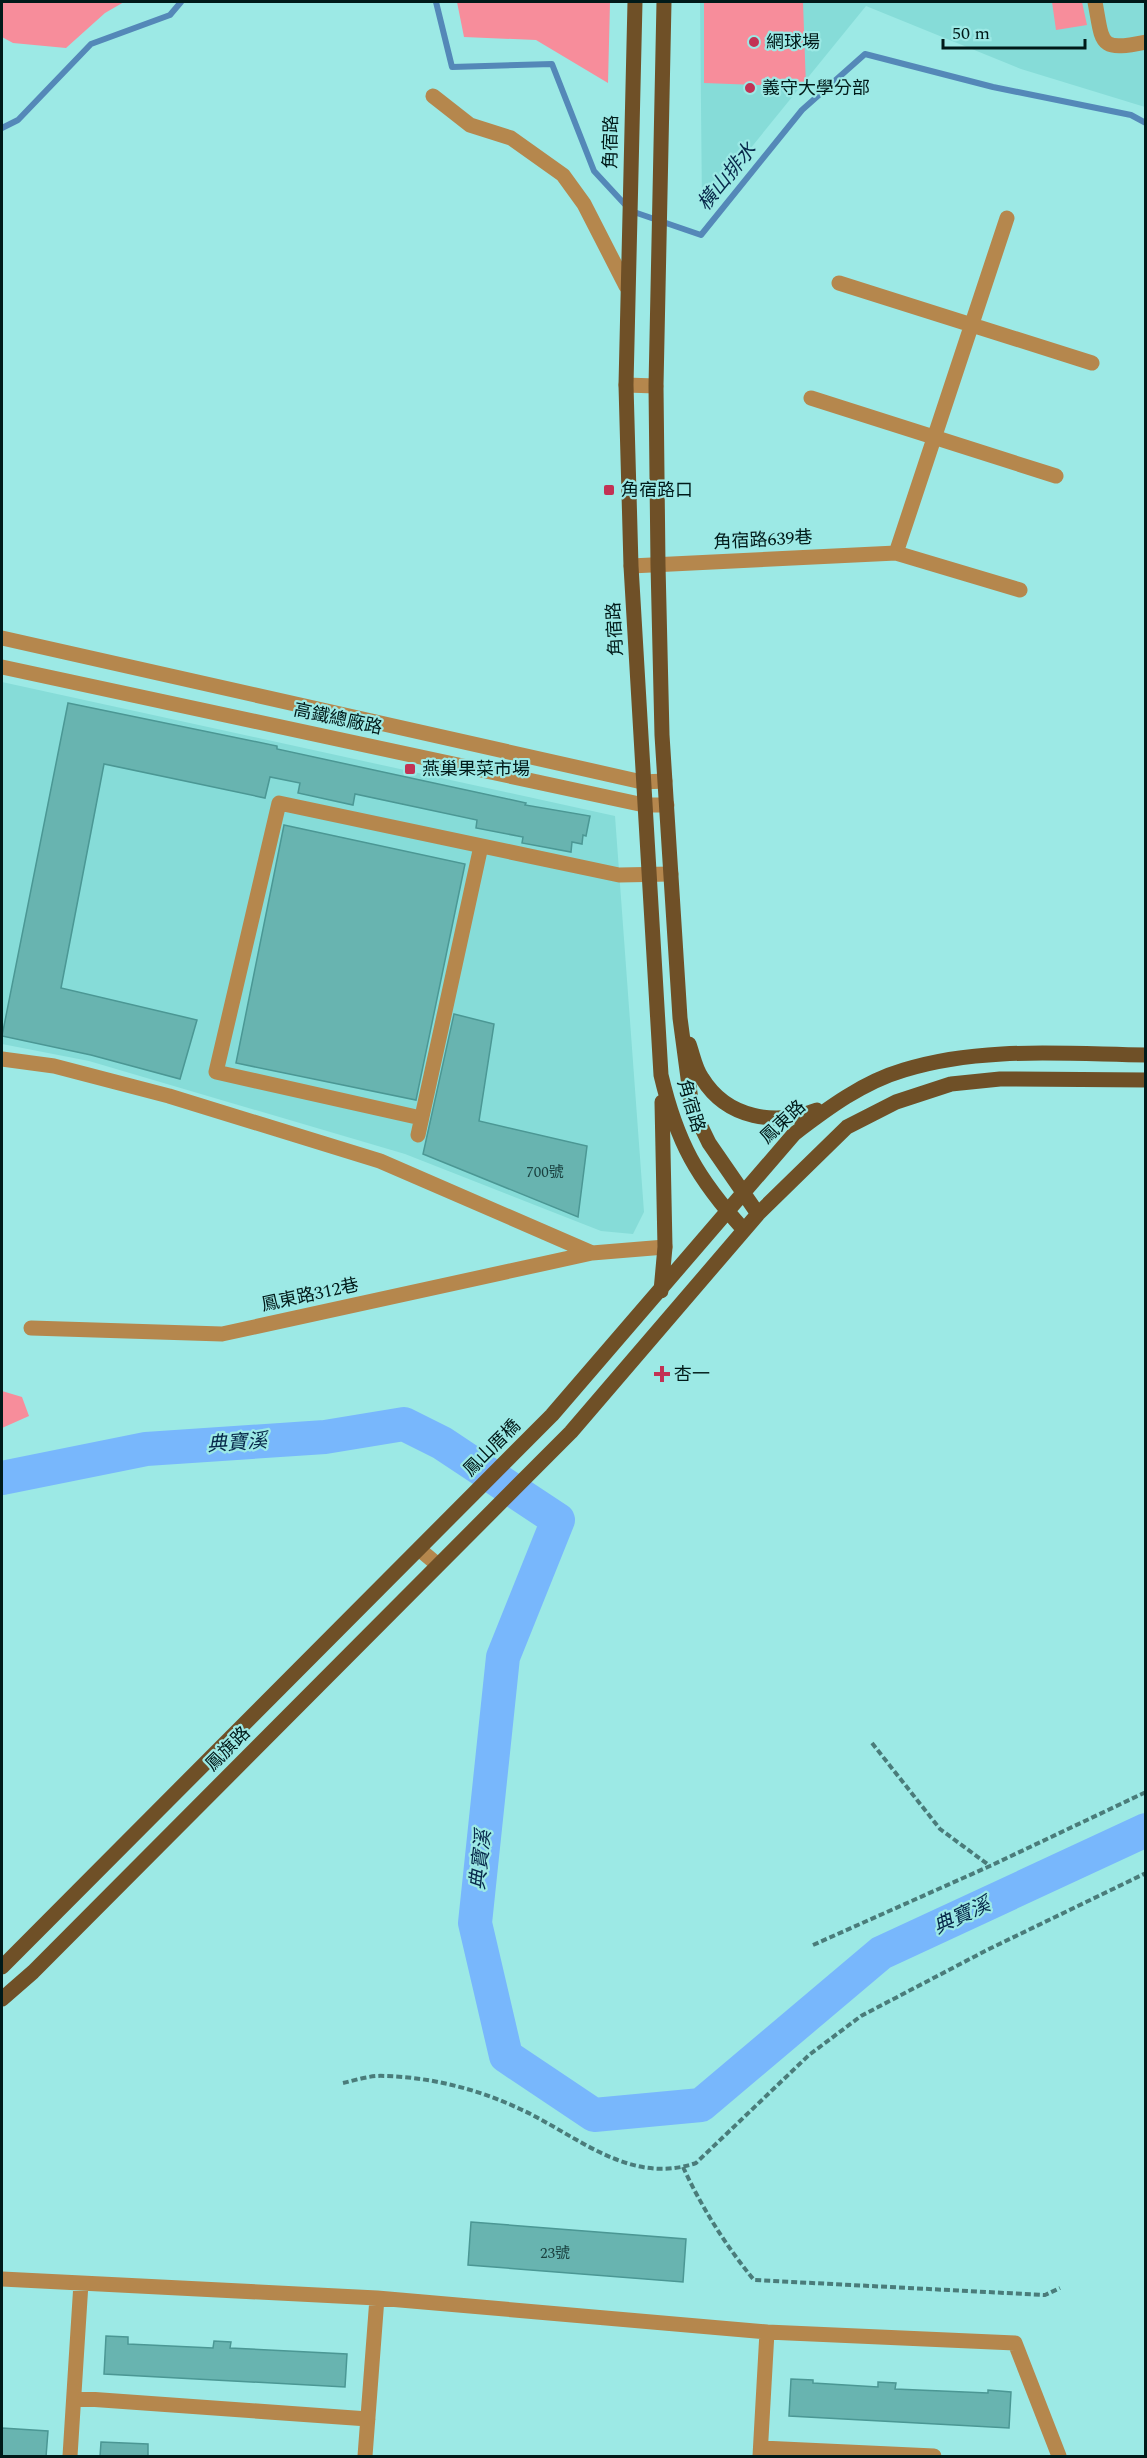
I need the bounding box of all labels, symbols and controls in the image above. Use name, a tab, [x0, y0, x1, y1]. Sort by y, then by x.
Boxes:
scale bar	[943, 12, 1086, 50]
text: 50 m	[952, 20, 990, 47]
place label: 網球場	[766, 29, 820, 56]
marker: 網球場	[747, 35, 761, 49]
place label: 義守大學分部	[762, 75, 870, 102]
marker: 義守大學分部	[743, 81, 757, 95]
street label: 角宿路	[597, 115, 625, 169]
water label: 橫山排水	[690, 136, 764, 218]
place label: 角宿路口	[621, 477, 693, 504]
marker: 角宿路口	[602, 483, 616, 497]
street label: 角宿路639巷	[713, 524, 813, 556]
street label: 角宿路	[600, 601, 630, 657]
street label: 高鐵總廠路	[291, 696, 385, 742]
place label: 燕巢果菜市場	[422, 756, 530, 783]
marker: 燕巢果菜市場	[403, 762, 417, 776]
street label: 角宿路	[670, 1076, 712, 1136]
street label: 鳳東路	[754, 1094, 812, 1150]
house number: 700號	[526, 1161, 564, 1184]
street label: 鳳東路312巷	[259, 1272, 361, 1318]
place label: 杏一	[674, 1361, 710, 1388]
marker: 杏一	[655, 1367, 669, 1381]
street label: 鳳山厝橋	[457, 1413, 527, 1483]
water label: 典寶溪	[206, 1426, 271, 1460]
street label: 鳳旗路	[199, 1720, 257, 1778]
water label: 典寶溪	[463, 1826, 499, 1891]
water label: 典寶溪	[928, 1888, 998, 1942]
house number: 23號	[540, 2242, 570, 2265]

